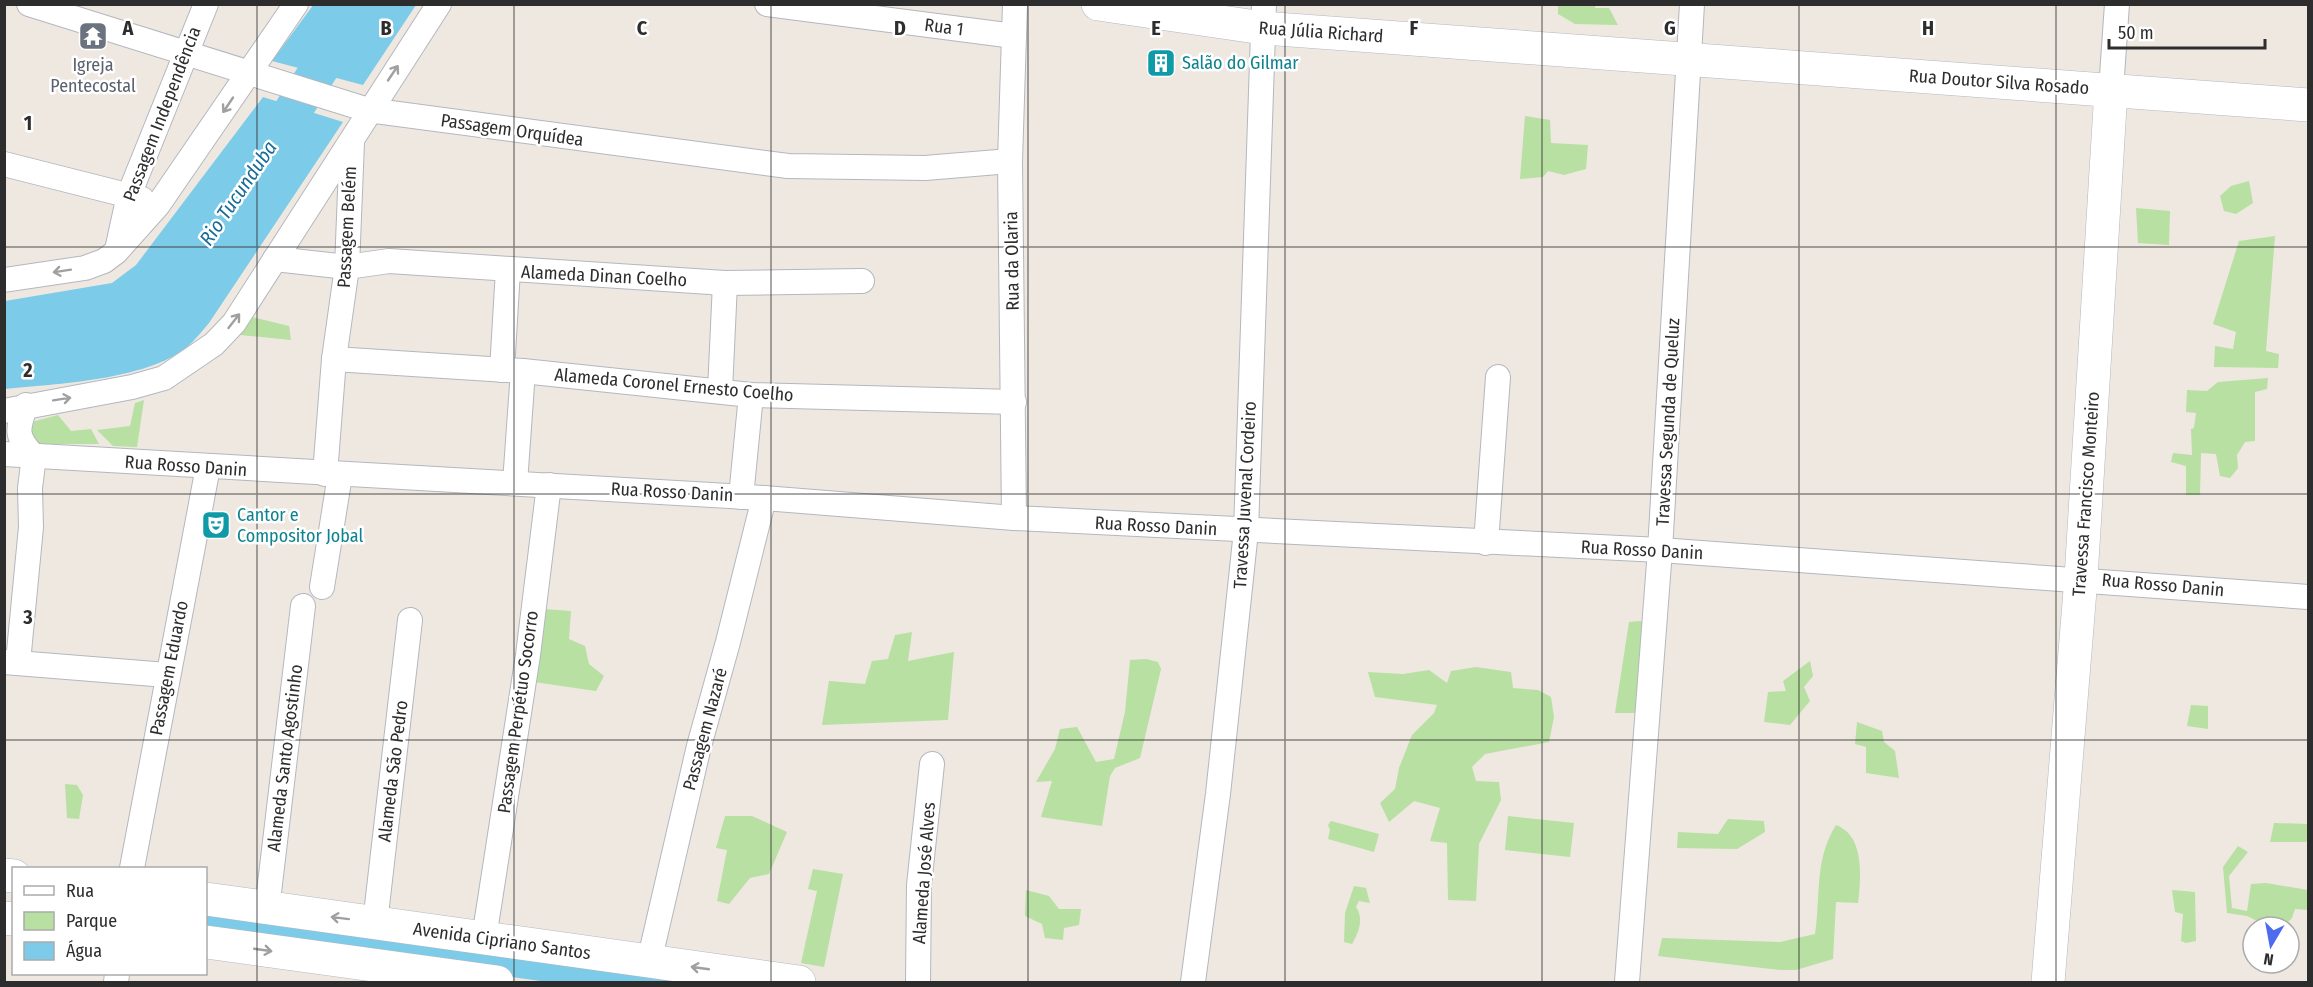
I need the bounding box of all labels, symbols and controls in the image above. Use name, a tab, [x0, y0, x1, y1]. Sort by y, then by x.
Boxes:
scale bar	[2109, 12, 2265, 50]
street label: Rua 1	[923, 14, 965, 40]
text: A	[122, 16, 135, 40]
text: B	[380, 16, 392, 40]
text: C	[637, 16, 648, 40]
text: D	[894, 16, 906, 40]
text: E	[1151, 16, 1161, 40]
text: F	[1410, 16, 1419, 40]
text: G	[1664, 16, 1676, 40]
text: H	[1922, 16, 1934, 40]
street label: Rua Júlia Richard	[1258, 17, 1384, 47]
temple icon: Igreja Pentecostal	[77, 20, 109, 52]
text: 50 m	[2118, 22, 2154, 44]
street label: Passagem Independência	[118, 23, 206, 205]
building icon: Salão do Gilmar	[1145, 47, 1177, 79]
place label: Salão do Gilmar	[1182, 52, 1299, 74]
place label: Igreja Pentecostal	[50, 54, 136, 97]
one-way arrow	[387, 65, 399, 82]
street label: Rua Doutor Silva Rosado	[1908, 65, 2090, 99]
one-way arrow	[222, 97, 234, 113]
street label: Passagem Orquídea	[439, 109, 585, 151]
text: 1	[24, 111, 32, 135]
water label: Rio Tucunduba	[194, 136, 282, 250]
street label: Passagem Belém	[333, 165, 361, 289]
street label: Rua da Olaria	[1000, 211, 1024, 311]
street label: Alameda Dinan Coelho	[520, 261, 688, 291]
one-way arrow	[53, 266, 73, 277]
one-way arrow	[227, 314, 240, 330]
street label: Travessa Segunda de Queluz	[1652, 317, 1684, 527]
text: 2	[22, 358, 33, 382]
street label: Alameda Coronel Ernesto Coelho	[553, 364, 795, 406]
street label: Travessa Francisco Monteiro	[2068, 391, 2104, 597]
one-way arrow	[51, 393, 71, 404]
street label: Travessa Juvenal Cordeiro	[1229, 401, 1261, 589]
street label: Rua Rosso Danin	[124, 451, 248, 481]
street label: Rua Rosso Danin	[610, 478, 734, 506]
place label: Cantor e Compositor Jobal	[237, 504, 363, 547]
theatre icon: Cantor e Compositor Jobal	[200, 509, 232, 541]
street label: Rua Rosso Danin	[1094, 512, 1218, 540]
street label: Rua Rosso Danin	[1580, 536, 1704, 564]
street label: Rua Rosso Danin	[2101, 569, 2225, 601]
street label: Passagem Eduardo	[145, 599, 193, 737]
text: 3	[22, 605, 33, 629]
street label: Passagem Perpétuo Socorro	[493, 609, 543, 815]
street label: Alameda Santo Agostinho	[263, 663, 307, 853]
street label: Passagem Nazaré	[678, 665, 732, 793]
street label: Alameda São Pedro	[373, 699, 413, 843]
street label: Alameda José Alves	[908, 801, 940, 945]
legend	[12, 867, 207, 975]
text: Rua	[66, 880, 94, 902]
text: Parque	[66, 910, 117, 932]
one-way arrow	[331, 912, 351, 923]
north arrow	[2241, 915, 2301, 975]
street label: Avenida Cipriano Santos	[412, 918, 593, 964]
text: Água	[66, 939, 102, 962]
one-way arrow	[253, 945, 273, 956]
text: N	[2262, 949, 2275, 969]
one-way arrow	[690, 963, 710, 974]

